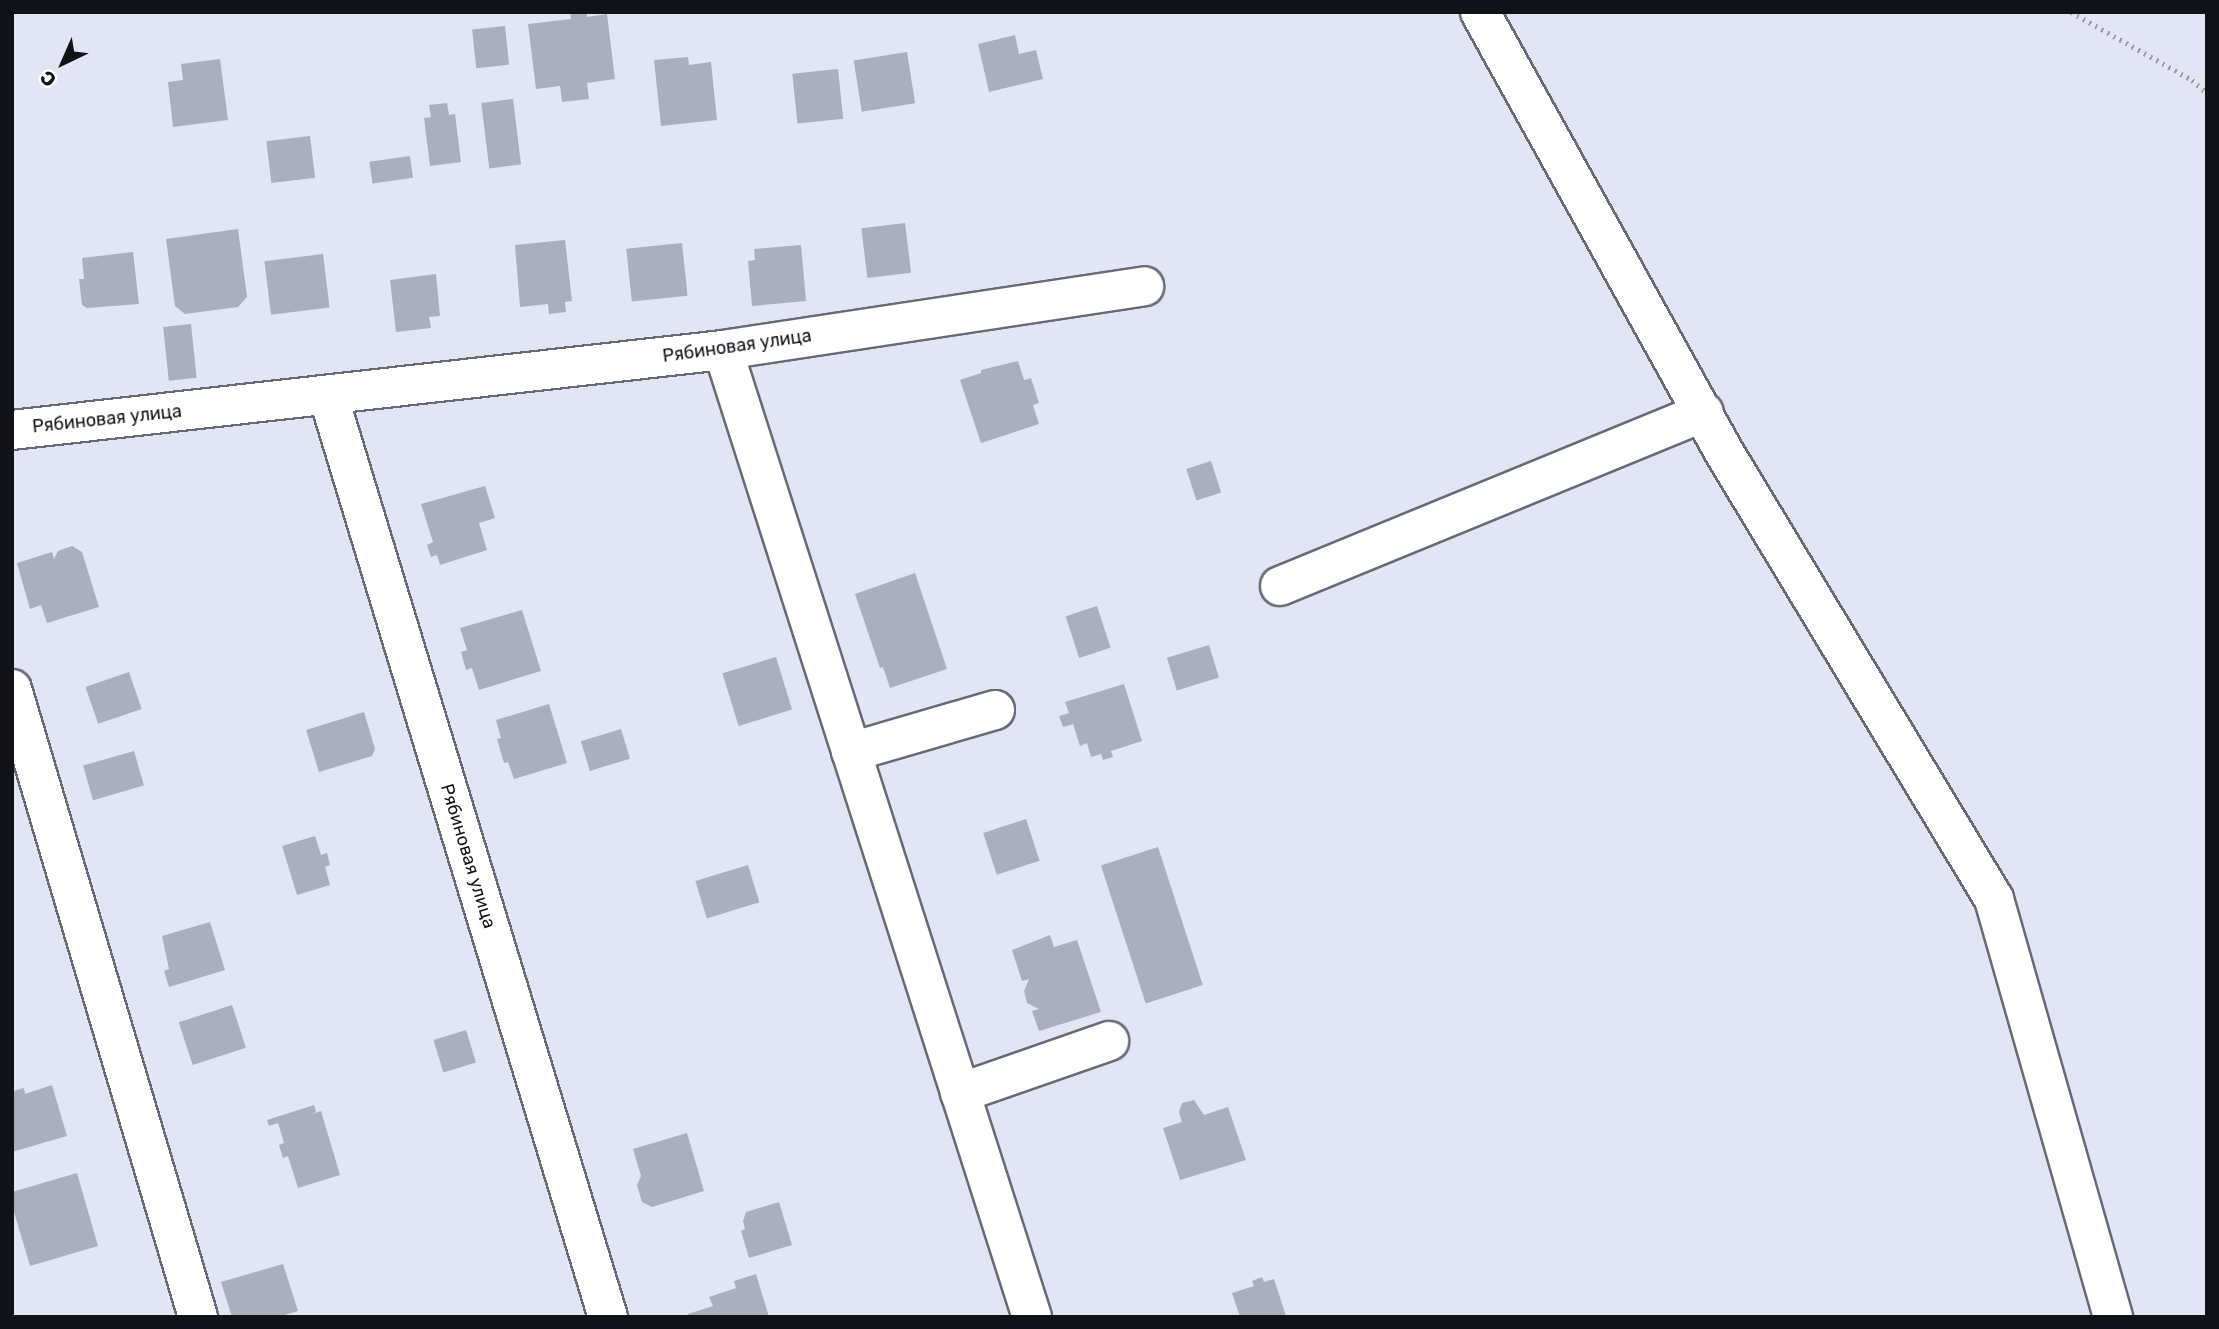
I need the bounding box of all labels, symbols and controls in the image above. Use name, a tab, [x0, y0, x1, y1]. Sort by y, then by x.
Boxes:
north arrow	[28, 28, 98, 98]
text: С	[35, 66, 61, 91]
street label: Рябиновая улица	[661, 325, 813, 367]
street label: Рябиновая улица	[31, 400, 183, 438]
street label: Рябиновая улица	[436, 781, 500, 931]

